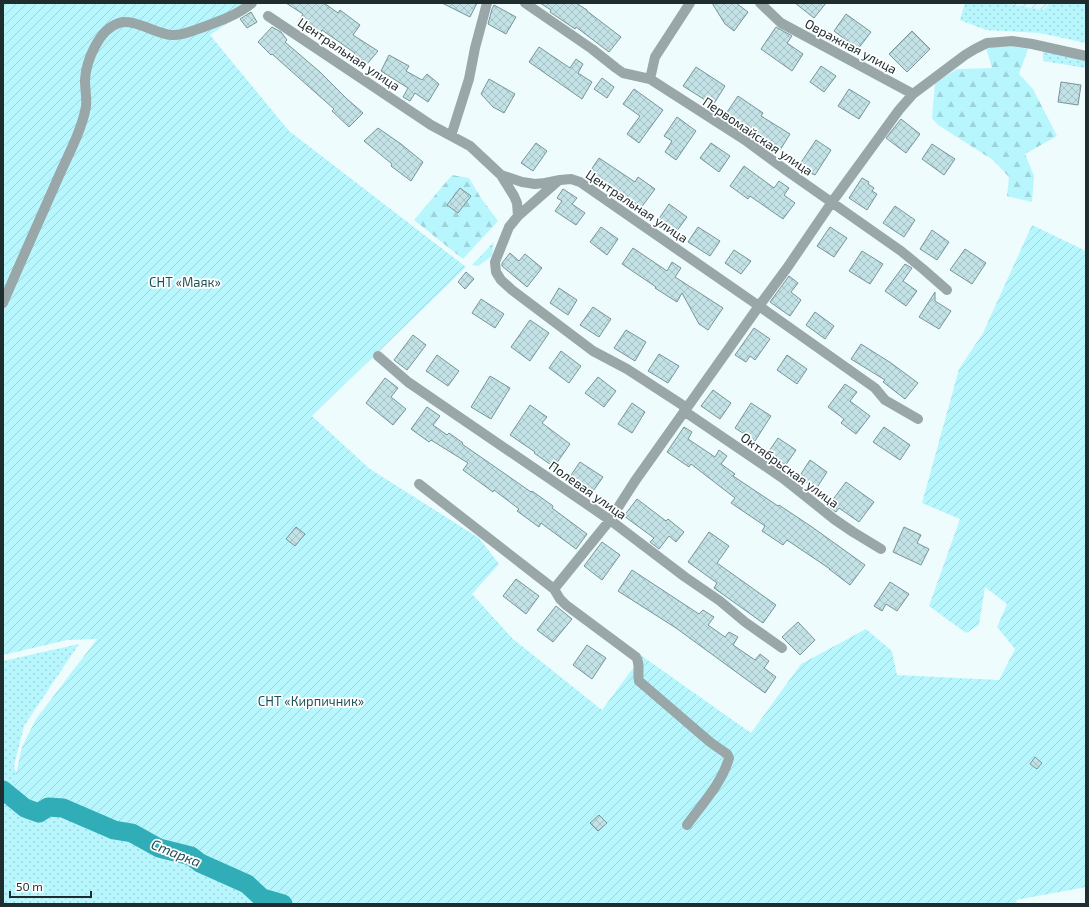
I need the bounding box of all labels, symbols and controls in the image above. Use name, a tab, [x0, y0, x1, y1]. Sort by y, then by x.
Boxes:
street label: Центральная улица	[295, 14, 403, 94]
street label: Овражная улица	[802, 15, 900, 77]
street label: Первомайская улица	[700, 93, 816, 179]
street label: Центральная улица	[583, 166, 691, 246]
park label: СНТ «Маяк»	[149, 274, 221, 290]
street label: Октябрьская улица	[738, 429, 842, 511]
street label: Полевая улица	[546, 457, 630, 523]
park label: СНТ «Кирпичник»	[258, 693, 364, 709]
water label: Старка	[149, 835, 203, 870]
scale bar	[10, 873, 91, 899]
text: 50 m	[16, 879, 43, 893]

